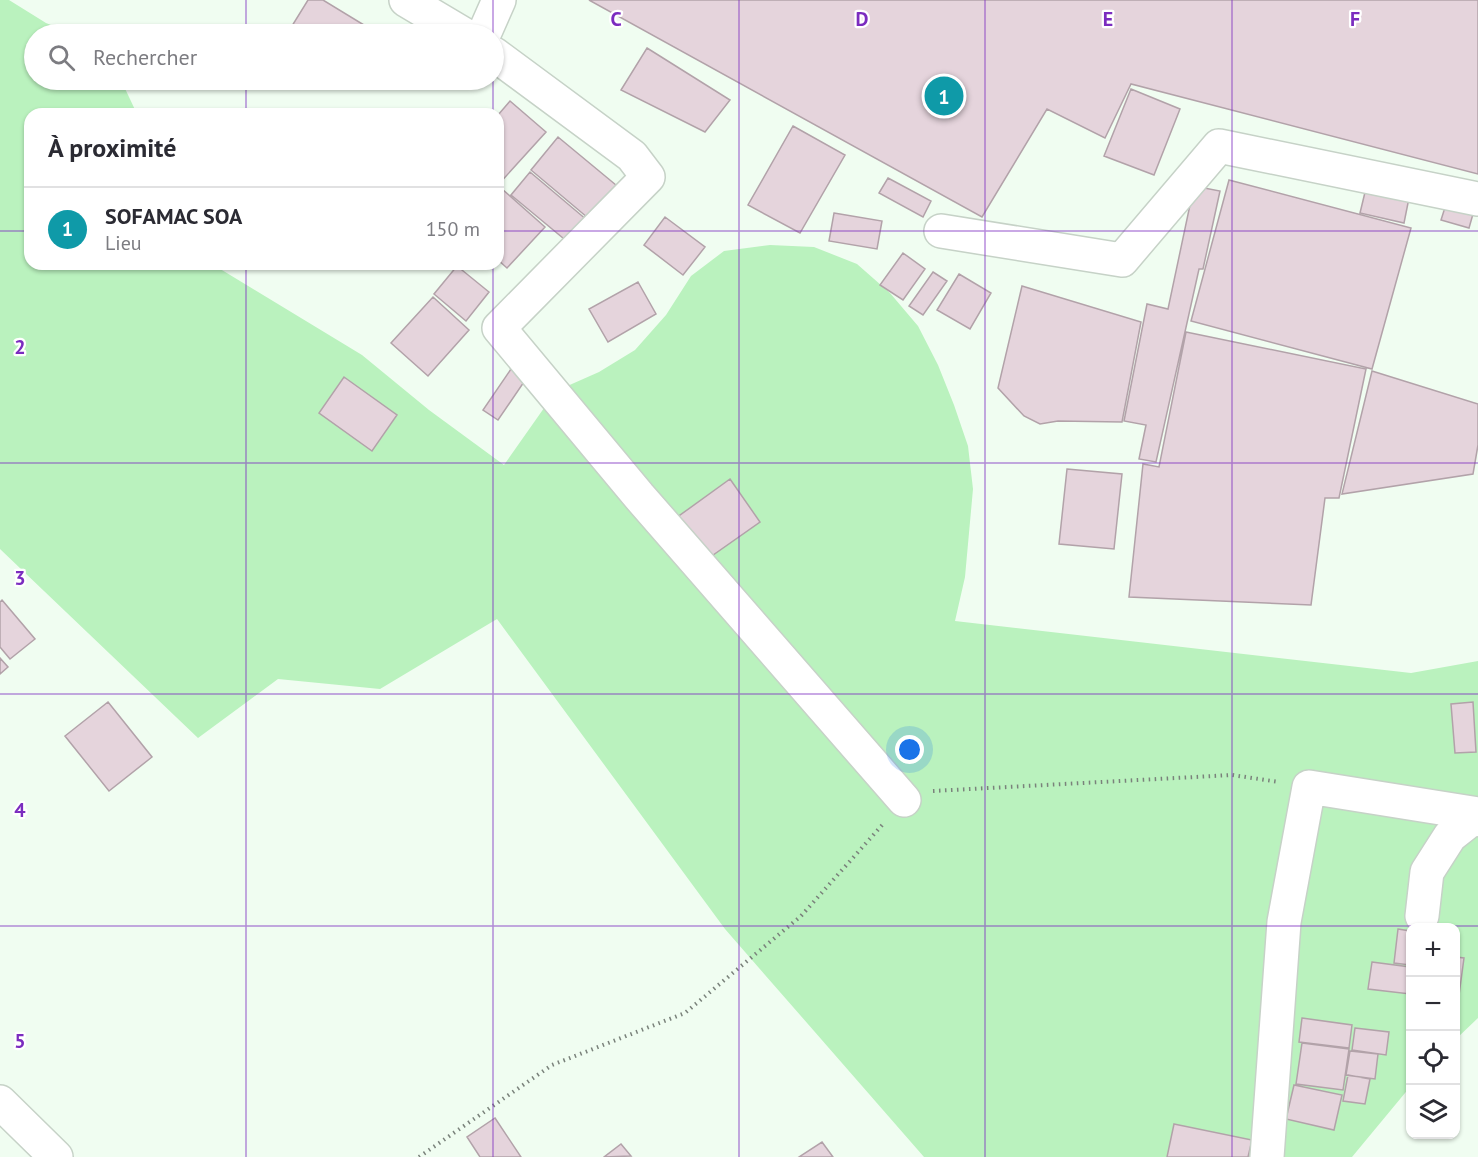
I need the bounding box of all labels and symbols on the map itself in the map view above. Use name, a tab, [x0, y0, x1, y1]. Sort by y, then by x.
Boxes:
text: C	[610, 6, 622, 32]
text: D	[856, 6, 869, 32]
text: E	[1103, 6, 1113, 32]
text: F	[1350, 6, 1360, 32]
pin: 1	[924, 74, 964, 118]
text: 2	[14, 334, 26, 360]
text: 3	[14, 565, 26, 591]
your location	[895, 735, 924, 764]
text: 4	[14, 797, 26, 823]
text: 5	[14, 1028, 26, 1054]

